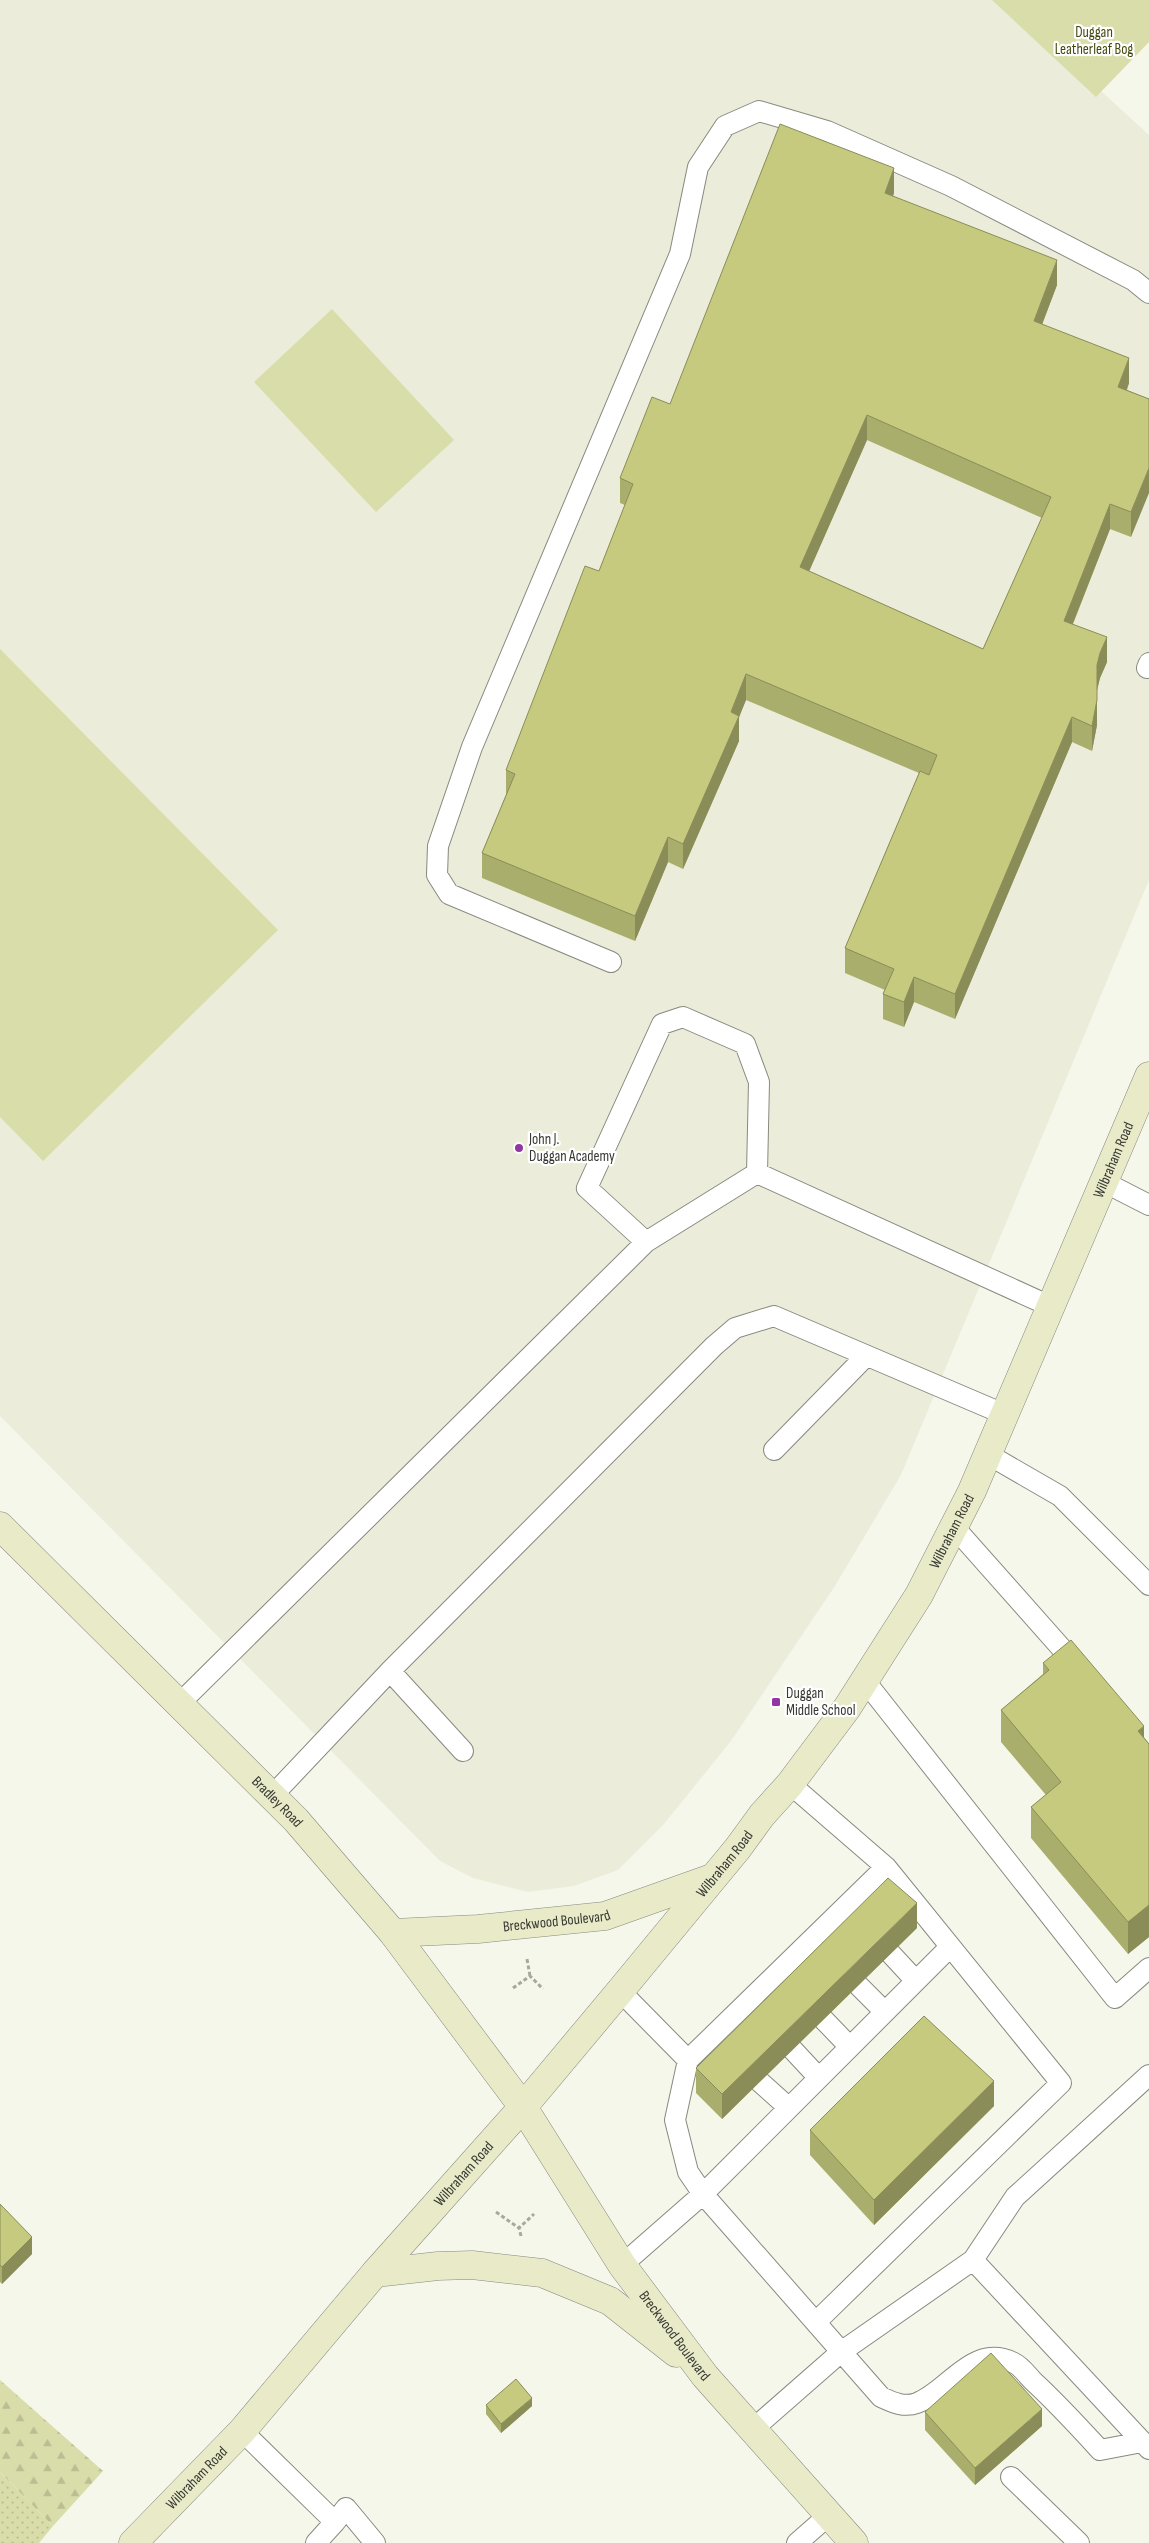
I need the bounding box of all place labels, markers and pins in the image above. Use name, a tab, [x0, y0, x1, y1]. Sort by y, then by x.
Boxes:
place label: John J. Duggan Academy	[528, 1130, 615, 1166]
marker: John J. Duggan Academy	[513, 1142, 525, 1154]
place label: Duggan Middle School	[786, 1684, 856, 1720]
marker: Duggan Middle School	[770, 1696, 782, 1708]

